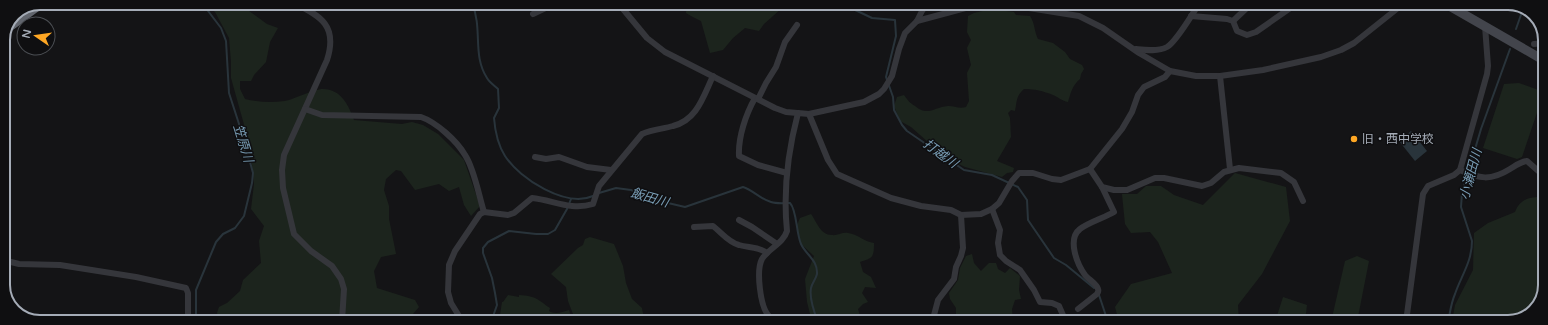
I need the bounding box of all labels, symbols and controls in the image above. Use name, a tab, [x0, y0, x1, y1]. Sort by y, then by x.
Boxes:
north arrow	[16, 16, 56, 56]
text: N	[19, 28, 34, 40]
water label: 笠原川	[230, 122, 257, 166]
place label: 旧・西中学校	[1362, 132, 1434, 146]
marker: 旧・西中学校	[1349, 134, 1359, 144]
water label: 打越川	[920, 136, 963, 173]
water label: 小瀬田川	[1457, 145, 1486, 201]
water label: 飯田川	[629, 185, 673, 212]

